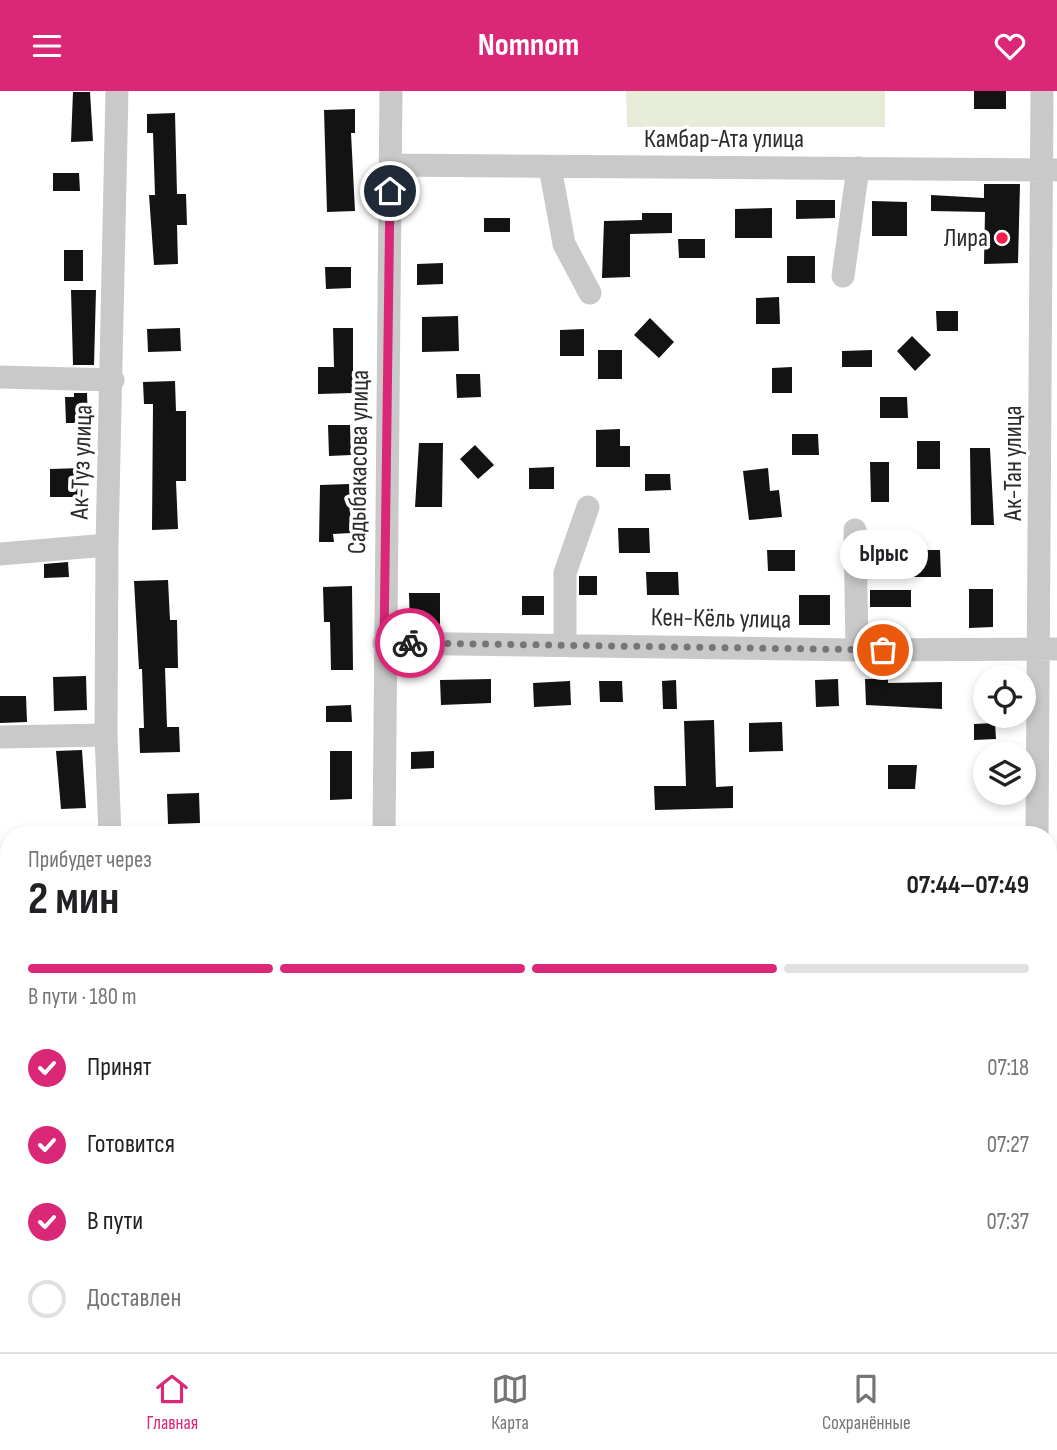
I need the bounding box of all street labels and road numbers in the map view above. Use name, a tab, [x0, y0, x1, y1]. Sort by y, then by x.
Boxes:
street label: Камбар-Ата улица	[644, 124, 804, 155]
street label: Садыбакасова улица	[342, 370, 376, 554]
street label: Ак-Туз улица	[64, 404, 99, 521]
street label: Ак-Тан улица	[998, 405, 1029, 522]
street label: Кен-Кёль улица	[651, 602, 791, 636]

